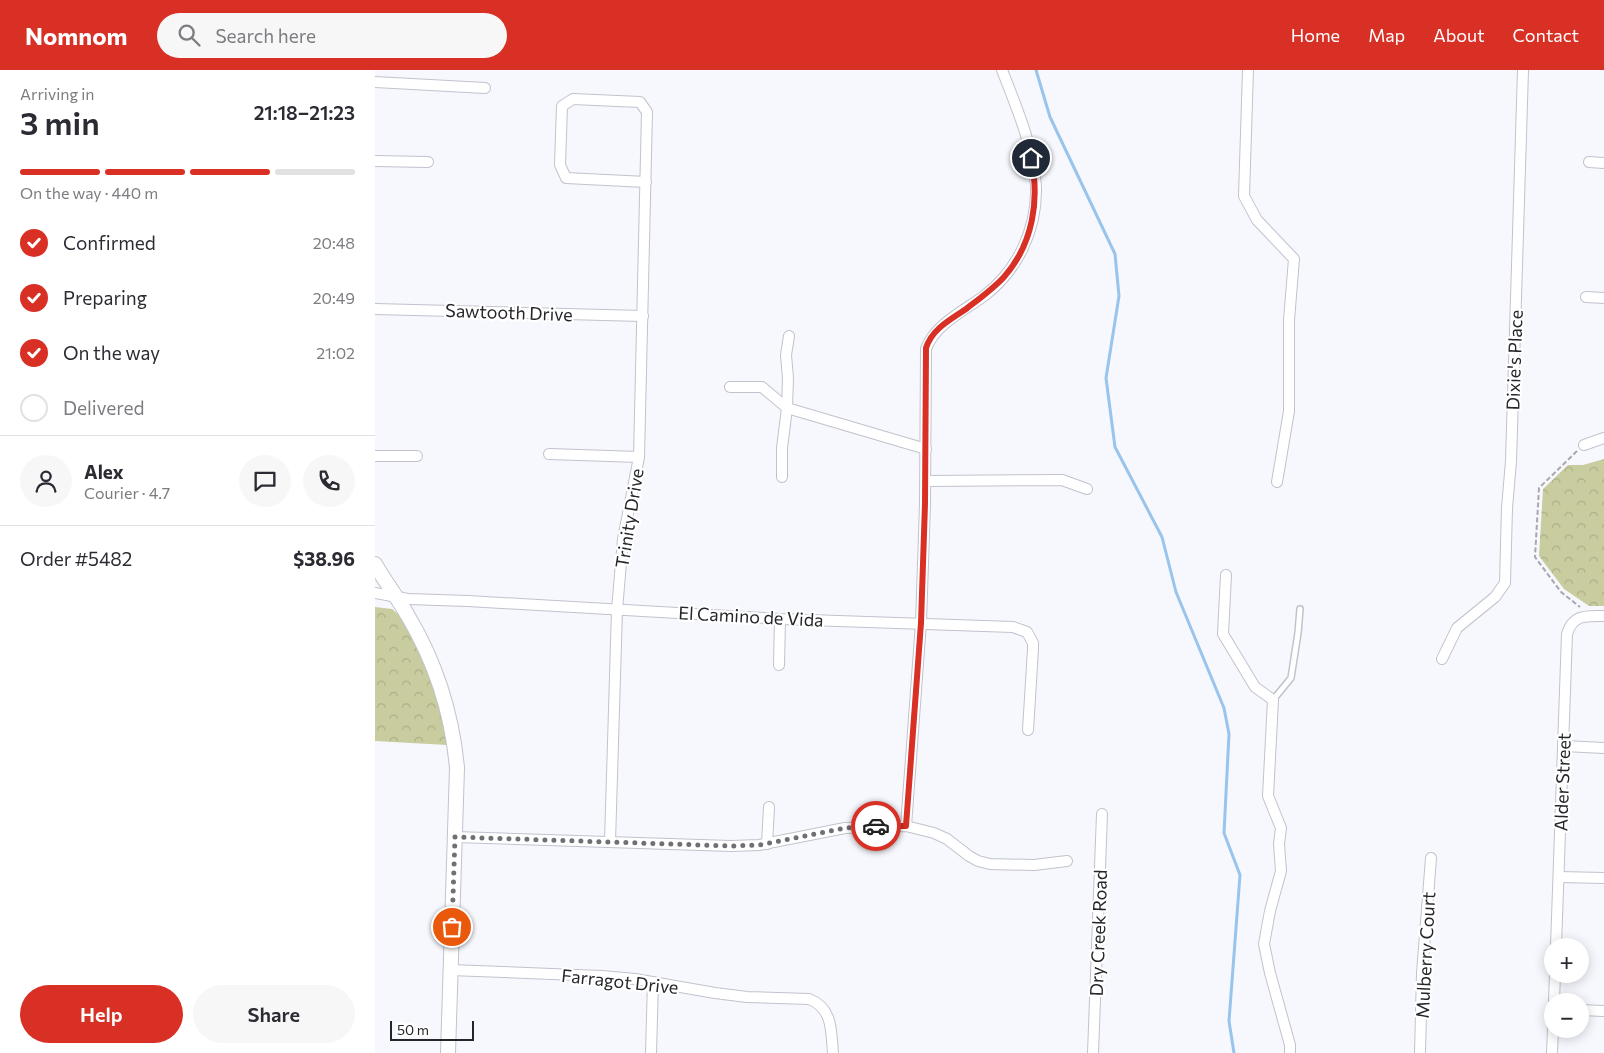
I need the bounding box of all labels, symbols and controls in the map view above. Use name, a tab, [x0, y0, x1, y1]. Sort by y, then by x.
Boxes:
search box	[157, 13, 507, 58]
text: Nomnom	[25, 21, 127, 50]
icon: search	[175, 21, 203, 49]
text: Search here	[215, 24, 316, 47]
text: Home	[1291, 24, 1340, 46]
text: Map	[1368, 24, 1405, 46]
text: About	[1433, 24, 1485, 46]
text: Contact	[1513, 24, 1579, 46]
text: Arriving in	[20, 84, 94, 103]
text: 21:18–21:23	[254, 101, 355, 124]
text: 3 min	[20, 102, 100, 142]
pin	[1010, 137, 1052, 179]
icon: home	[1017, 144, 1045, 172]
text: On the way · 440 m	[20, 183, 158, 202]
icon: check	[20, 229, 48, 257]
text: Confirmed	[63, 231, 156, 254]
text: 20:48	[313, 233, 355, 252]
icon: check	[20, 284, 48, 312]
text: Preparing	[63, 286, 147, 309]
text: 20:49	[313, 288, 355, 307]
street label: Sawtooth Drive	[445, 299, 573, 325]
street label: Dixie's Place	[1501, 309, 1527, 411]
icon: check	[20, 339, 48, 367]
text: On the way	[63, 341, 160, 364]
text: 21:02	[316, 343, 355, 362]
text: Delivered	[63, 396, 144, 419]
button: person	[20, 455, 72, 507]
button: chat	[239, 455, 291, 507]
button: phone	[303, 455, 355, 507]
text: Alex	[84, 460, 124, 483]
street label: Trinity Drive	[610, 467, 648, 569]
text: Courier · 4.7	[84, 483, 170, 502]
text: Order #5482	[20, 547, 132, 570]
text: $38.96	[293, 547, 355, 570]
street label: El Camino de Vida	[678, 601, 824, 631]
street label: Alder Street	[1549, 732, 1575, 832]
courier	[851, 801, 901, 851]
icon: car	[862, 812, 890, 840]
street label: Dry Creek Road	[1085, 869, 1111, 997]
street label: Mulberry Court	[1411, 891, 1439, 1019]
pin	[431, 906, 473, 948]
icon: bag	[438, 913, 466, 941]
map controls	[1544, 938, 1589, 1038]
button: +	[1544, 938, 1589, 983]
street label: Farragot Drive	[560, 964, 680, 998]
button: Help	[20, 985, 183, 1043]
button: Share	[193, 985, 355, 1043]
button: −	[1544, 993, 1589, 1038]
scale bar	[390, 1018, 474, 1041]
text: 50 m	[397, 1021, 429, 1038]

